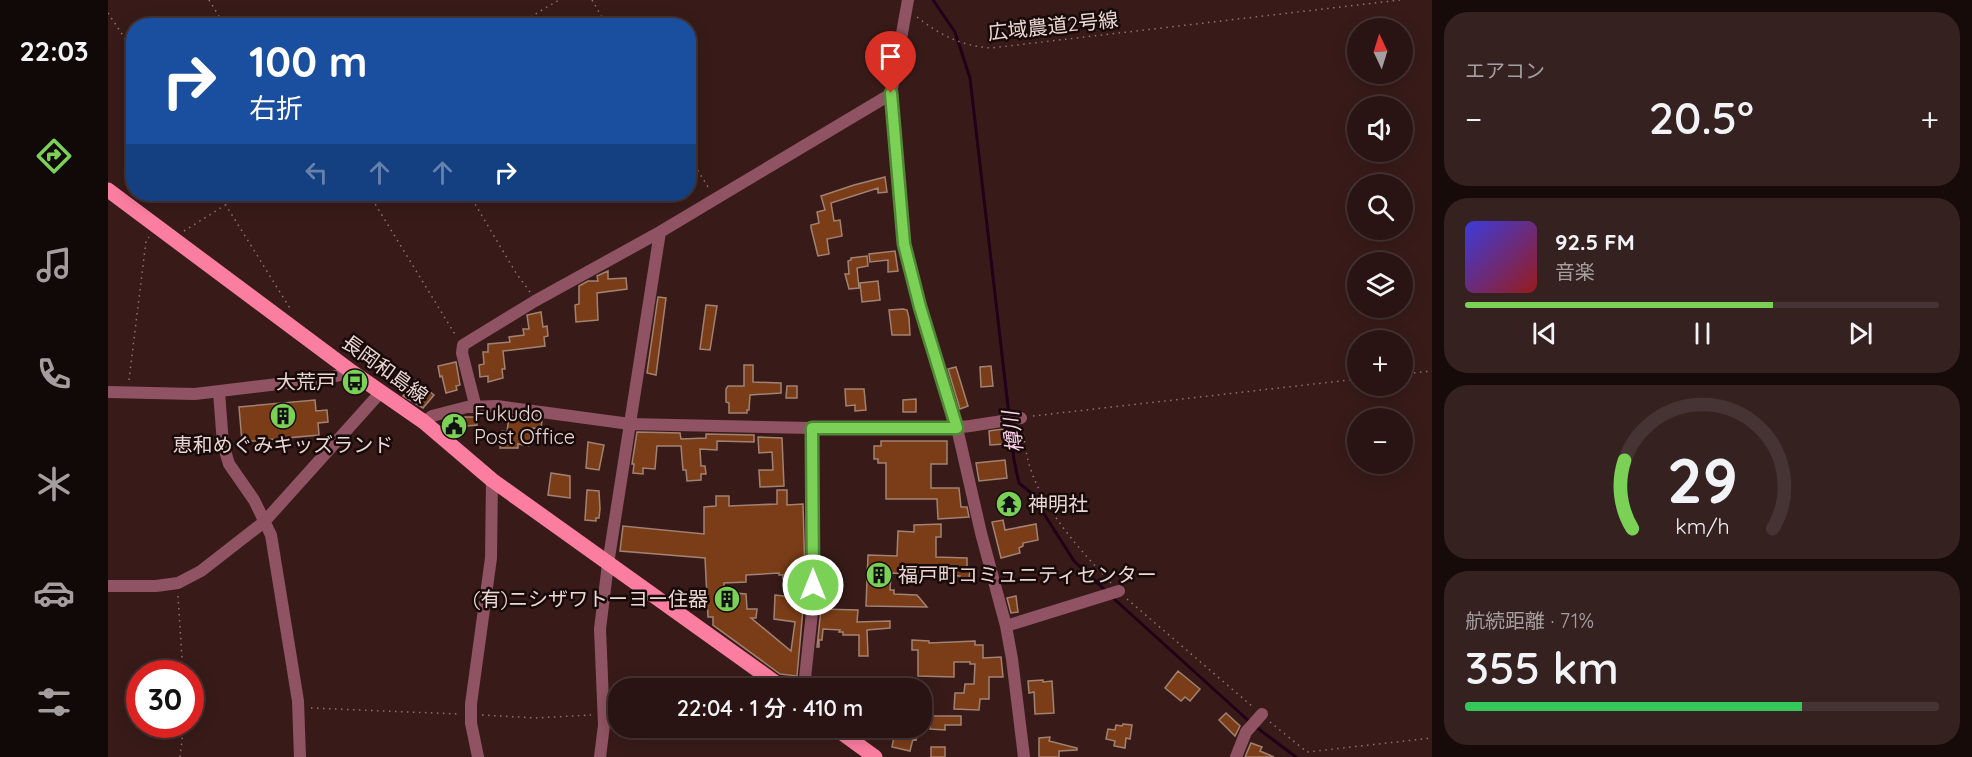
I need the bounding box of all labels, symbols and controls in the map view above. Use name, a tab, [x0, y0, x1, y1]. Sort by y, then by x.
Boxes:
street label: 広域農道2号線	[986, 6, 1119, 45]
north arrow	[1347, 18, 1413, 84]
map controls	[1347, 18, 1413, 474]
pin	[865, 31, 916, 93]
text: 22:03	[19, 34, 89, 68]
text: 100 m	[249, 35, 367, 88]
icon: arrive	[874, 40, 907, 73]
icon: right	[150, 42, 228, 120]
text: エアコン	[1465, 58, 1545, 83]
text: 20.5°	[1649, 89, 1754, 145]
text: 右折	[249, 91, 303, 125]
button: sound	[1347, 96, 1413, 162]
text: −	[1465, 98, 1482, 139]
text: +	[1920, 98, 1939, 139]
icon: directions	[33, 135, 75, 177]
icon: left	[300, 156, 333, 189]
icon: ahead	[363, 156, 396, 189]
icon: ahead	[426, 156, 459, 189]
icon: right	[489, 156, 522, 189]
button: search	[1347, 174, 1413, 240]
text: 92.5 FM	[1555, 228, 1635, 256]
icon: music	[33, 244, 75, 286]
button: layers	[1347, 252, 1413, 318]
text: 音楽	[1555, 259, 1595, 284]
icon: previous	[1528, 317, 1561, 350]
icon: pause	[1686, 317, 1719, 350]
icon: next	[1844, 317, 1877, 350]
street label: 長岡和島線	[337, 329, 433, 408]
button: +	[1347, 330, 1413, 396]
icon: phone	[33, 353, 75, 395]
bus stop icon: 大荒戸	[340, 367, 370, 397]
place label: 大荒戸	[276, 369, 336, 394]
building icon: 恵和めぐみキッズランド	[268, 401, 298, 431]
place label: Fukudo Post Office	[474, 401, 575, 449]
water label: 樽川	[996, 408, 1027, 455]
button: −	[1347, 408, 1413, 474]
public building icon: Fukudo Post Office	[439, 411, 469, 441]
place label: 恵和めぐみキッズランド	[173, 432, 393, 457]
text: 29	[1667, 441, 1737, 519]
icon: climate	[33, 463, 75, 505]
temple icon: 神明社	[994, 489, 1024, 519]
place label: 神明社	[1028, 491, 1088, 516]
text: km/h	[1675, 513, 1729, 539]
position arrow	[781, 553, 845, 617]
building icon: 福戸町コミュニティセンター	[864, 560, 894, 590]
place label: 福戸町コミュニティセンター	[898, 562, 1157, 587]
icon: car	[33, 572, 75, 614]
building icon: (有)ニシザワトーヨー住器	[712, 584, 742, 614]
place label: (有)ニシザワトーヨー住器	[473, 586, 708, 611]
text: 航続距離 · 71%	[1465, 608, 1594, 633]
text: 355 km	[1465, 639, 1619, 695]
speed limit sign: 30	[126, 660, 204, 738]
icon: filters	[33, 681, 75, 723]
text: 22:04 · 1 分 · 410 m	[677, 694, 863, 722]

